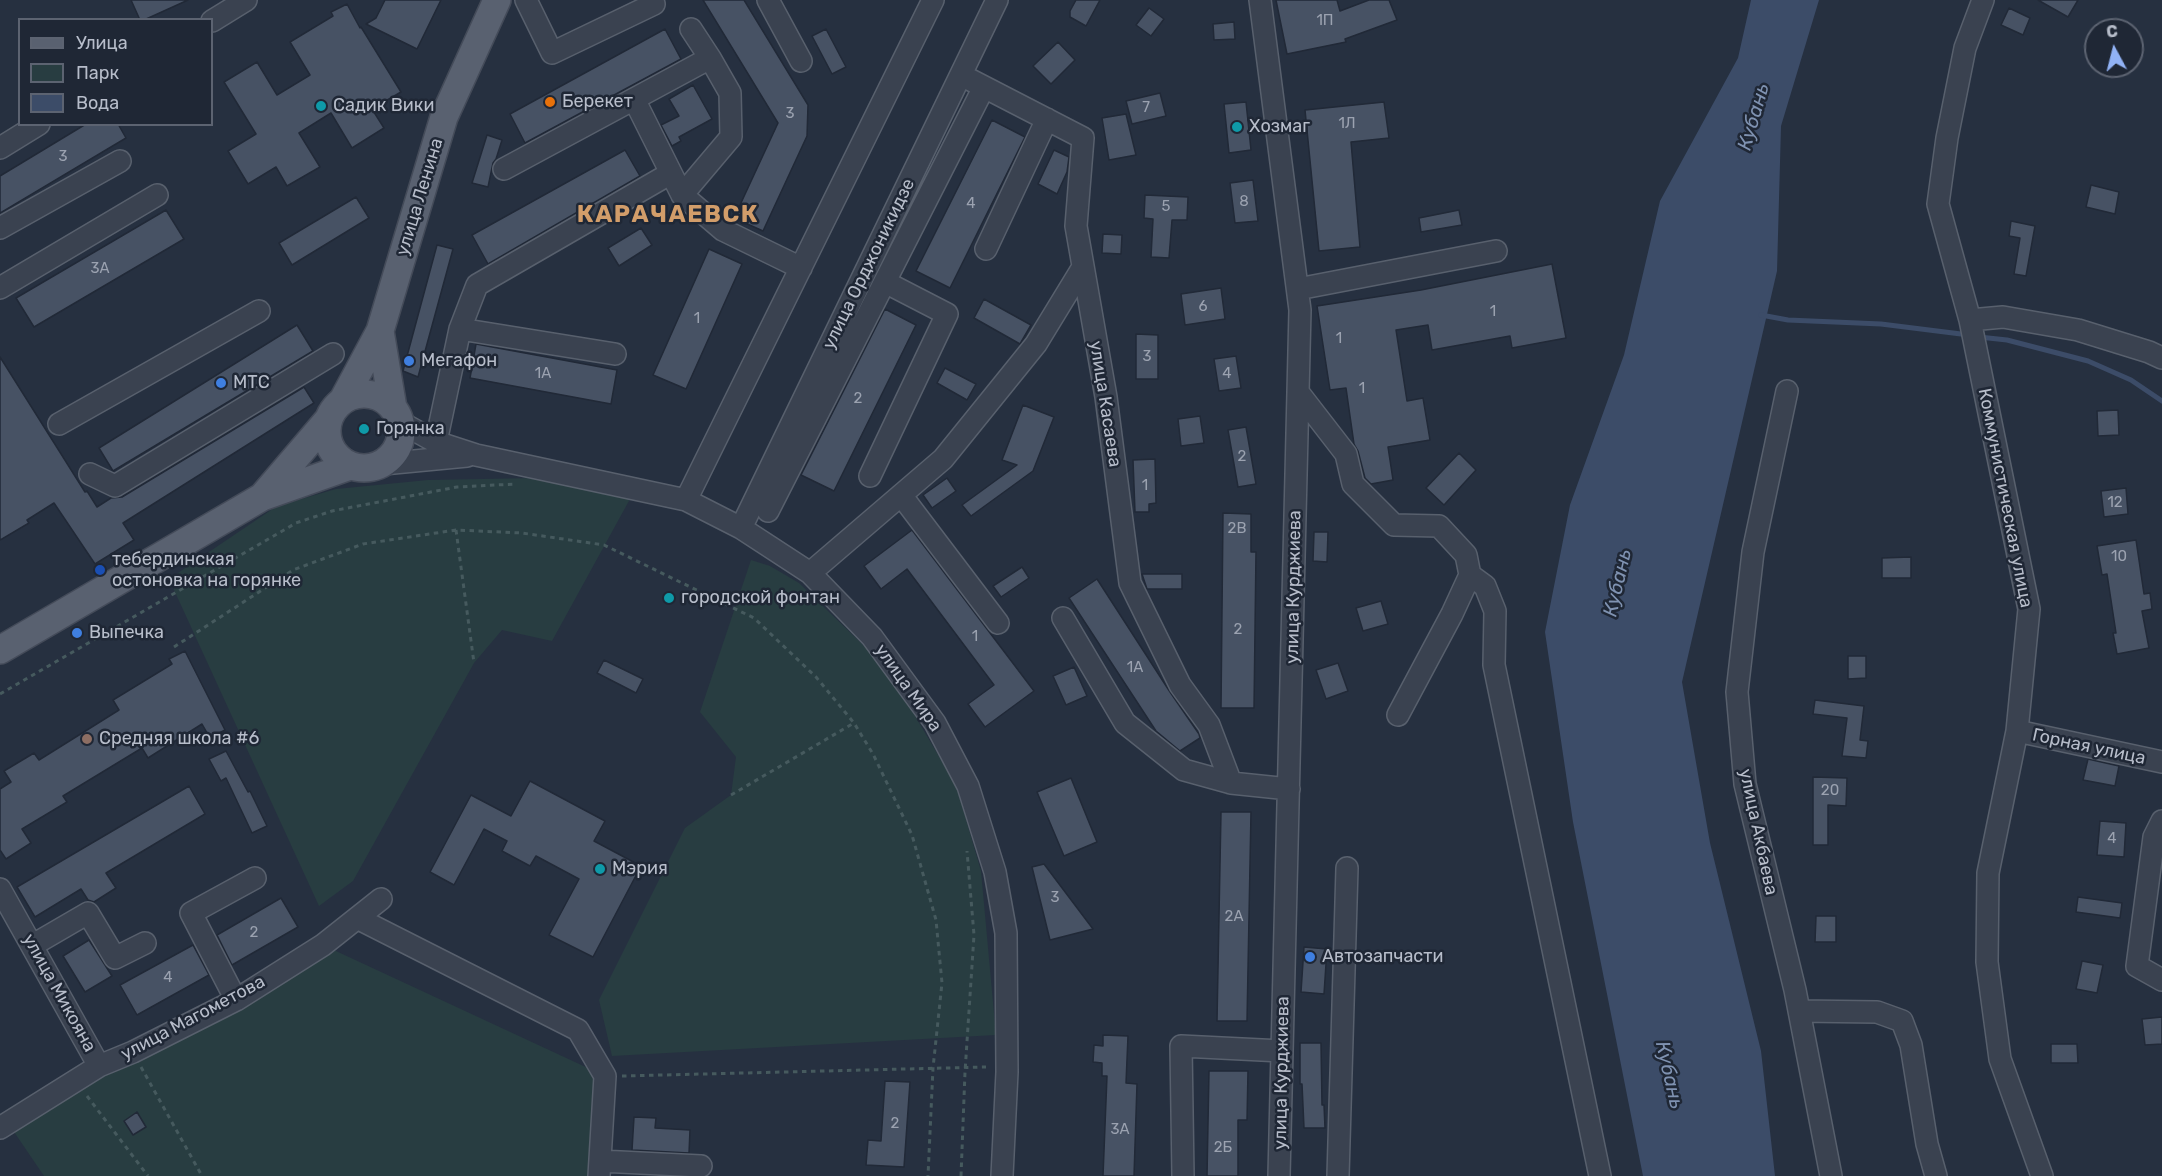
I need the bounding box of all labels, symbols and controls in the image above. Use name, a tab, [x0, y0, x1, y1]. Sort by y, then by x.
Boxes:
house number: 1П	[1316, 12, 1334, 30]
legend	[18, 18, 213, 126]
north arrow	[2084, 18, 2144, 78]
text: С	[2105, 22, 2119, 42]
text: Улица	[76, 32, 128, 54]
text: Парк	[76, 62, 119, 84]
water label: Кубань	[1733, 81, 1775, 153]
place label: Берекет	[562, 91, 633, 113]
text: Вода	[76, 92, 119, 114]
place label: Садик Вики	[333, 95, 434, 117]
marker: Берекет	[543, 95, 557, 109]
marker: Садик Вики	[314, 99, 328, 113]
house number: 7	[1142, 99, 1150, 117]
house number: 3	[785, 105, 795, 123]
house number: 1Л	[1339, 115, 1355, 133]
place label: Хозмаг	[1249, 116, 1310, 138]
marker: Хозмаг	[1230, 120, 1244, 134]
street label: улица Ленина	[392, 136, 448, 258]
house number: 3	[58, 148, 68, 166]
street label: улица Орджоникидзе	[818, 175, 920, 353]
house number: 8	[1239, 193, 1249, 211]
house number: 4	[966, 195, 976, 213]
house number: 5	[1162, 198, 1170, 216]
district label: КАРАЧАЕВСК	[577, 201, 759, 229]
house number: 3А	[90, 260, 110, 278]
house number: 6	[1198, 298, 1208, 316]
house number: 1	[1490, 303, 1496, 321]
house number: 1	[694, 310, 700, 328]
house number: 1	[1336, 330, 1342, 348]
street label: улица Касаева	[1084, 339, 1126, 469]
house number: 3	[1142, 348, 1152, 366]
place label: Мегафон	[421, 350, 497, 372]
marker: Мегафон	[402, 354, 416, 368]
house number: 1А	[535, 365, 551, 383]
house number: 4	[1222, 365, 1232, 383]
place label: МТС	[233, 372, 270, 394]
marker: МТС	[214, 376, 228, 390]
house number: 1	[1359, 380, 1365, 398]
street label: Коммунистическая улица	[1973, 386, 2037, 610]
house number: 2	[854, 390, 862, 408]
place label: Горянка	[376, 418, 445, 440]
marker: Горянка	[357, 422, 371, 436]
house number: 2	[1238, 448, 1246, 466]
house number: 1	[1142, 477, 1148, 495]
house number: 12	[2107, 494, 2123, 512]
street label: улица Курджиева	[1282, 510, 1306, 664]
house number: 2В	[1228, 520, 1246, 538]
water label: Кубань	[1599, 547, 1637, 619]
house number: 10	[2111, 548, 2127, 566]
place label: тебердинская остоновка на горянке	[112, 549, 301, 592]
marker: тебердинская остоновка на горянке	[93, 563, 107, 577]
place label: городской фонтан	[681, 587, 840, 609]
marker: городской фонтан	[662, 591, 676, 605]
house number: 2	[1234, 621, 1242, 639]
place label: Выпечка	[89, 622, 164, 644]
marker: Выпечка	[70, 626, 84, 640]
house number: 1	[972, 628, 978, 646]
street label: улица Мира	[870, 640, 946, 736]
house number: 1А	[1127, 659, 1143, 677]
street label: Горная улица	[2030, 724, 2148, 770]
place label: Средняя школа #6	[99, 728, 259, 750]
marker: Средняя школа #6	[80, 732, 94, 746]
street label: улица Акбаева	[1734, 767, 1782, 897]
house number: 20	[1821, 782, 1839, 800]
house number: 4	[2107, 830, 2117, 848]
place label: Мэрия	[612, 858, 668, 880]
marker: Мэрия	[593, 862, 607, 876]
house number: 3	[1050, 889, 1060, 907]
house number: 2А	[1225, 908, 1243, 926]
house number: 2	[250, 924, 258, 942]
street label: улица Микояна	[18, 930, 100, 1056]
place label: Автозапчасти	[1322, 946, 1443, 968]
marker: Автозапчасти	[1303, 950, 1317, 964]
house number: 4	[163, 969, 173, 987]
street label: улица Магометова	[117, 971, 269, 1065]
street label: улица Курджиева	[1270, 996, 1294, 1150]
water label: Кубань	[1650, 1039, 1688, 1111]
house number: 2	[891, 1115, 899, 1133]
house number: 3А	[1110, 1121, 1130, 1139]
house number: 2Б	[1214, 1139, 1232, 1157]

